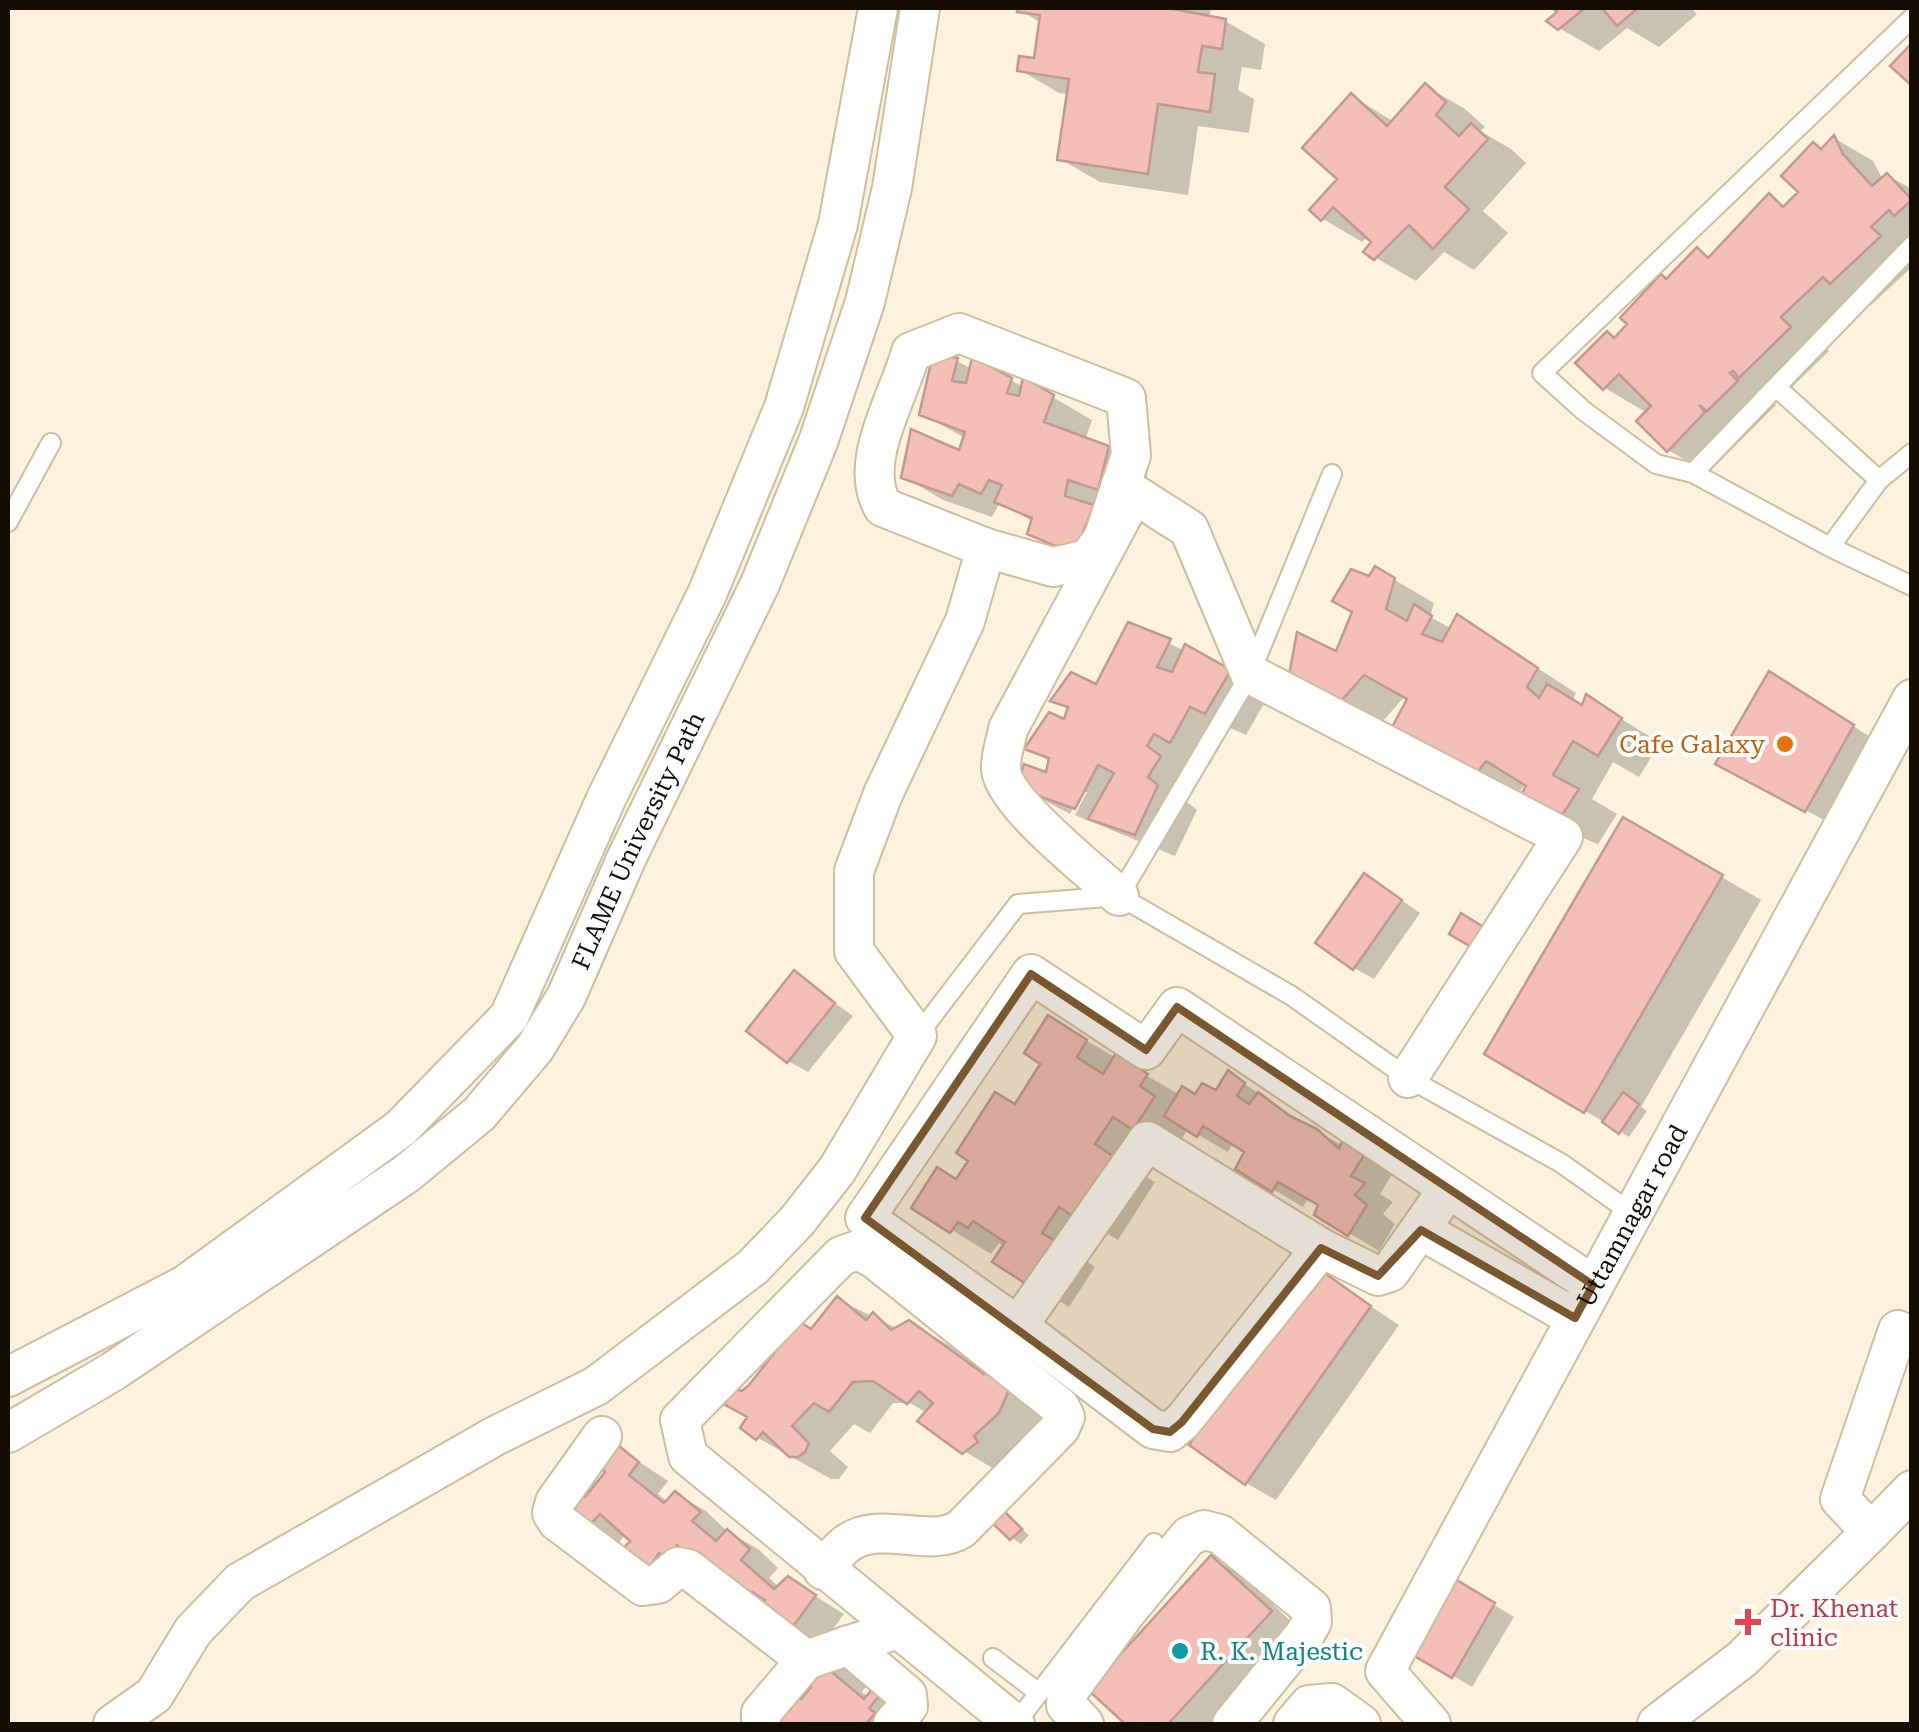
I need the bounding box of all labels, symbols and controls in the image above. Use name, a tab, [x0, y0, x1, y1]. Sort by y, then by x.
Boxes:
street label: FLAME University Path	[565, 707, 710, 974]
place label: Cafe Galaxy	[1619, 730, 1765, 759]
marker: Cafe Galaxy	[1774, 733, 1796, 755]
street label: Uttamnagar road	[1571, 1120, 1693, 1312]
place label: Dr. Khenat clinic	[1770, 1594, 1898, 1652]
marker: Dr. Khenat clinic	[1735, 1609, 1761, 1635]
place label: R. K. Majestic	[1200, 1637, 1363, 1666]
marker: R. K. Majestic	[1169, 1640, 1191, 1662]

